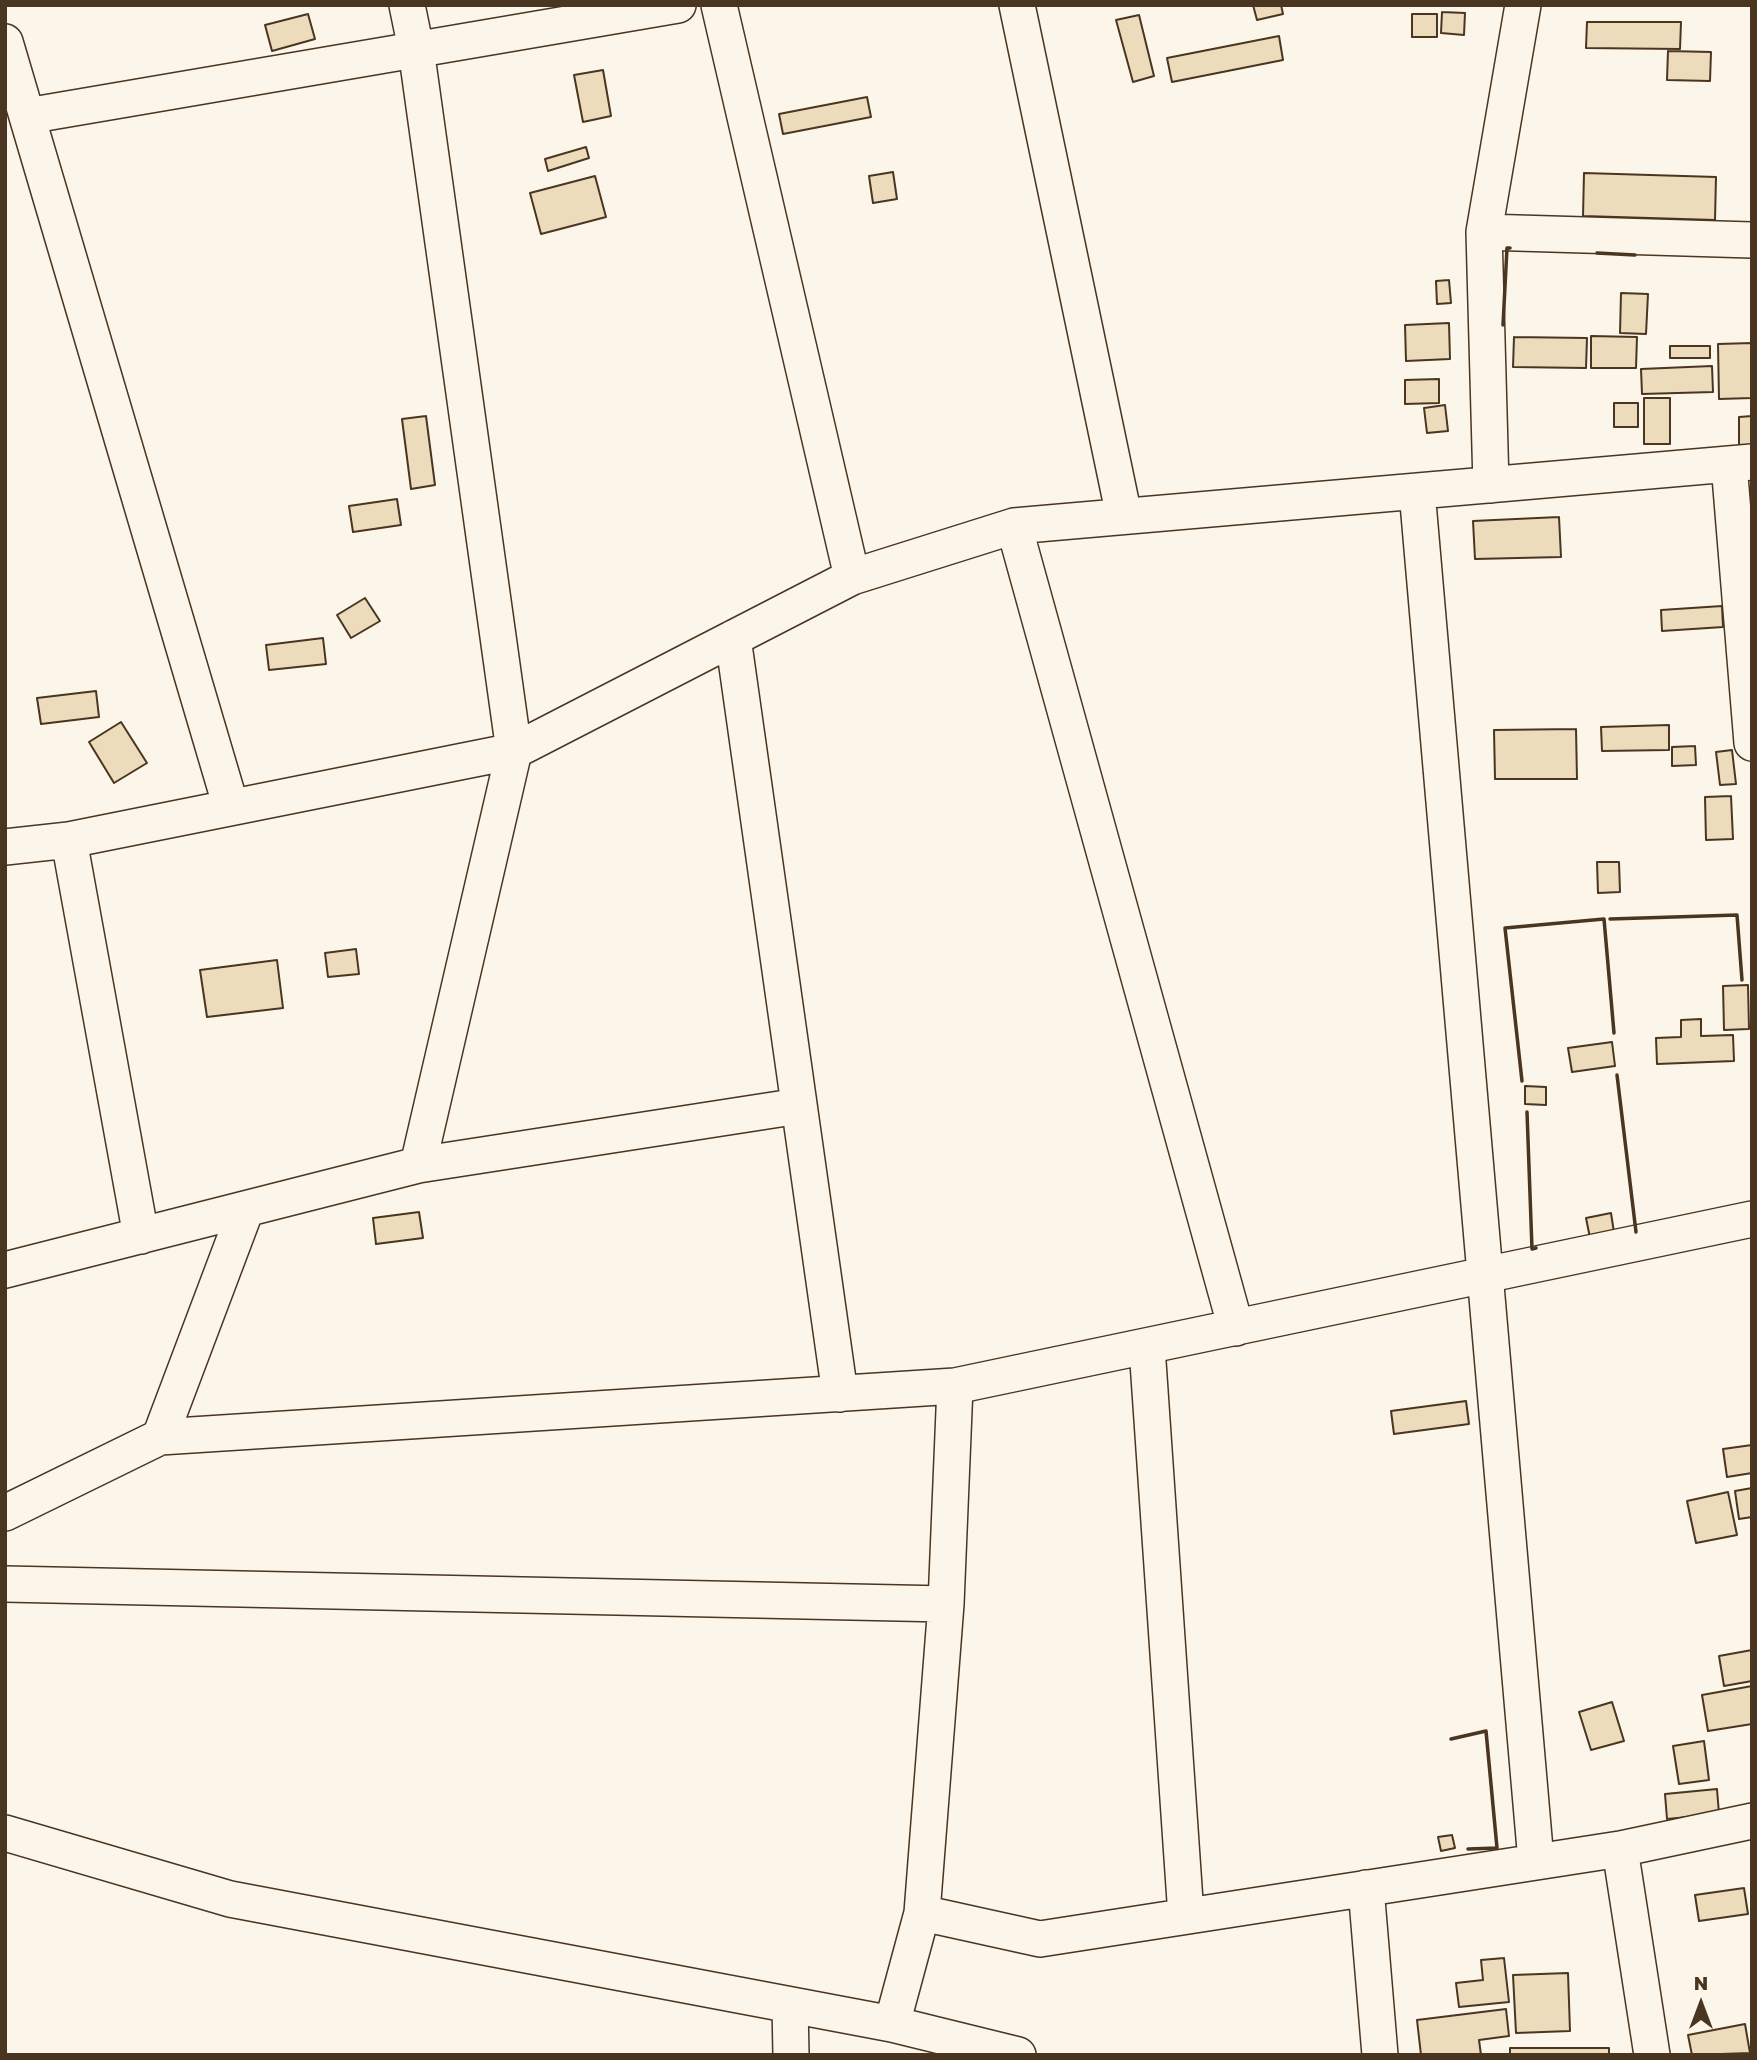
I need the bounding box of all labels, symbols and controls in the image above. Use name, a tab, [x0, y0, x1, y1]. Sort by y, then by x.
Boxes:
north arrow	[1666, 1969, 1736, 2039]
text: N	[1694, 1971, 1708, 1994]

